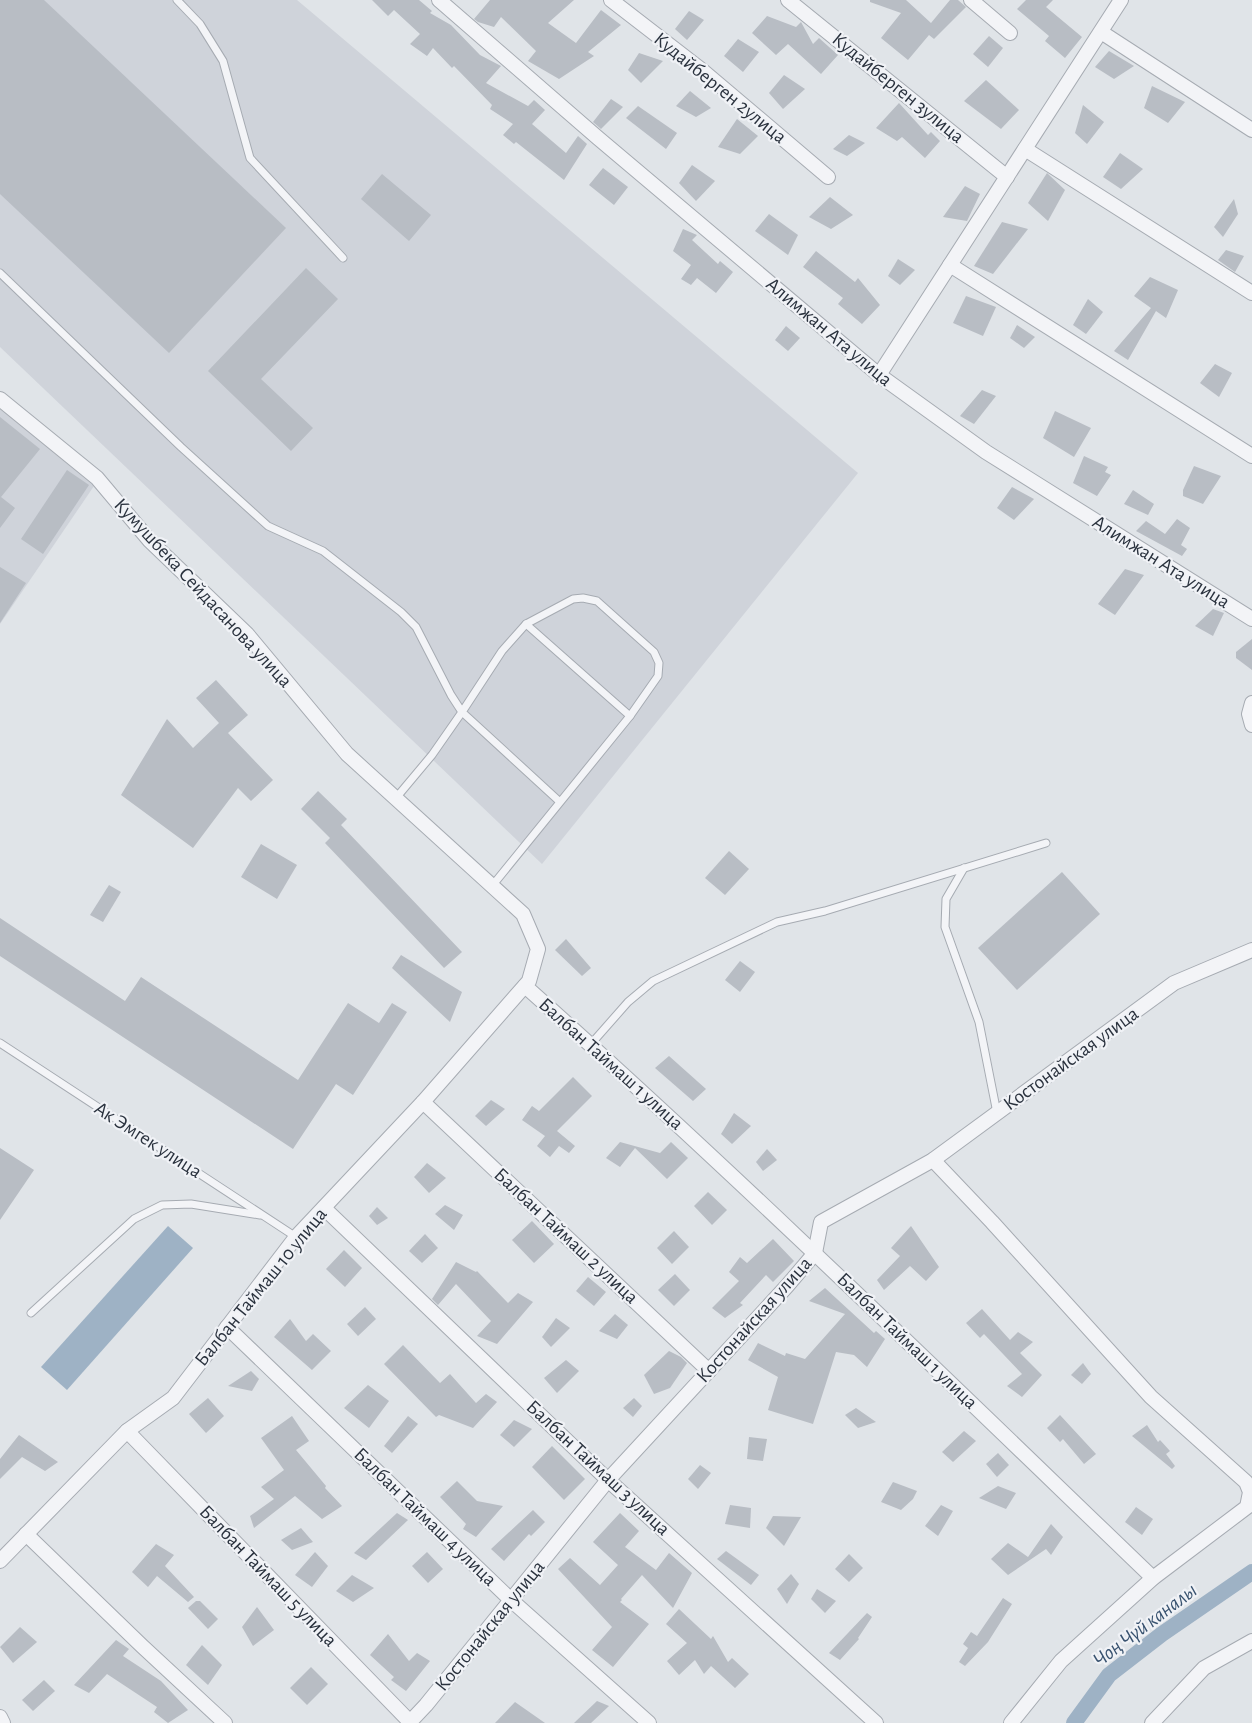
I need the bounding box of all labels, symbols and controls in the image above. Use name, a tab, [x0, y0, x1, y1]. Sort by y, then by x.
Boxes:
street label: Кудайберген 2улица	[650, 29, 790, 147]
street label: Кудайберген 3улица	[828, 29, 968, 147]
street label: Алимжан Ата улица	[762, 274, 896, 390]
street label: Кумушбека Сейдасанова улица	[110, 494, 296, 692]
street label: Алимжан Ата улица	[1089, 512, 1233, 612]
street label: Балбан Таймаш 1 улица	[535, 994, 687, 1134]
street label: Костонайская улица	[1000, 1003, 1142, 1115]
street label: Ак Эмгек улица	[91, 1098, 205, 1182]
street label: Балбан Таймаш 2 улица	[490, 1164, 642, 1308]
street label: Балбан Таймаш 10 улица	[191, 1204, 331, 1370]
street label: Костонайская улица	[693, 1253, 815, 1387]
street label: Балбан Таймаш 1 улица	[833, 1269, 981, 1413]
street label: Балбан Таймаш 3 улица	[522, 1397, 674, 1539]
street label: Балбан Таймаш 4 улица	[350, 1444, 500, 1590]
street label: Балбан Таймаш 5 улица	[195, 1501, 341, 1651]
street label: Костонайская улица	[431, 1557, 549, 1695]
water label: Чоң Чүй каналы	[1089, 1579, 1201, 1671]

